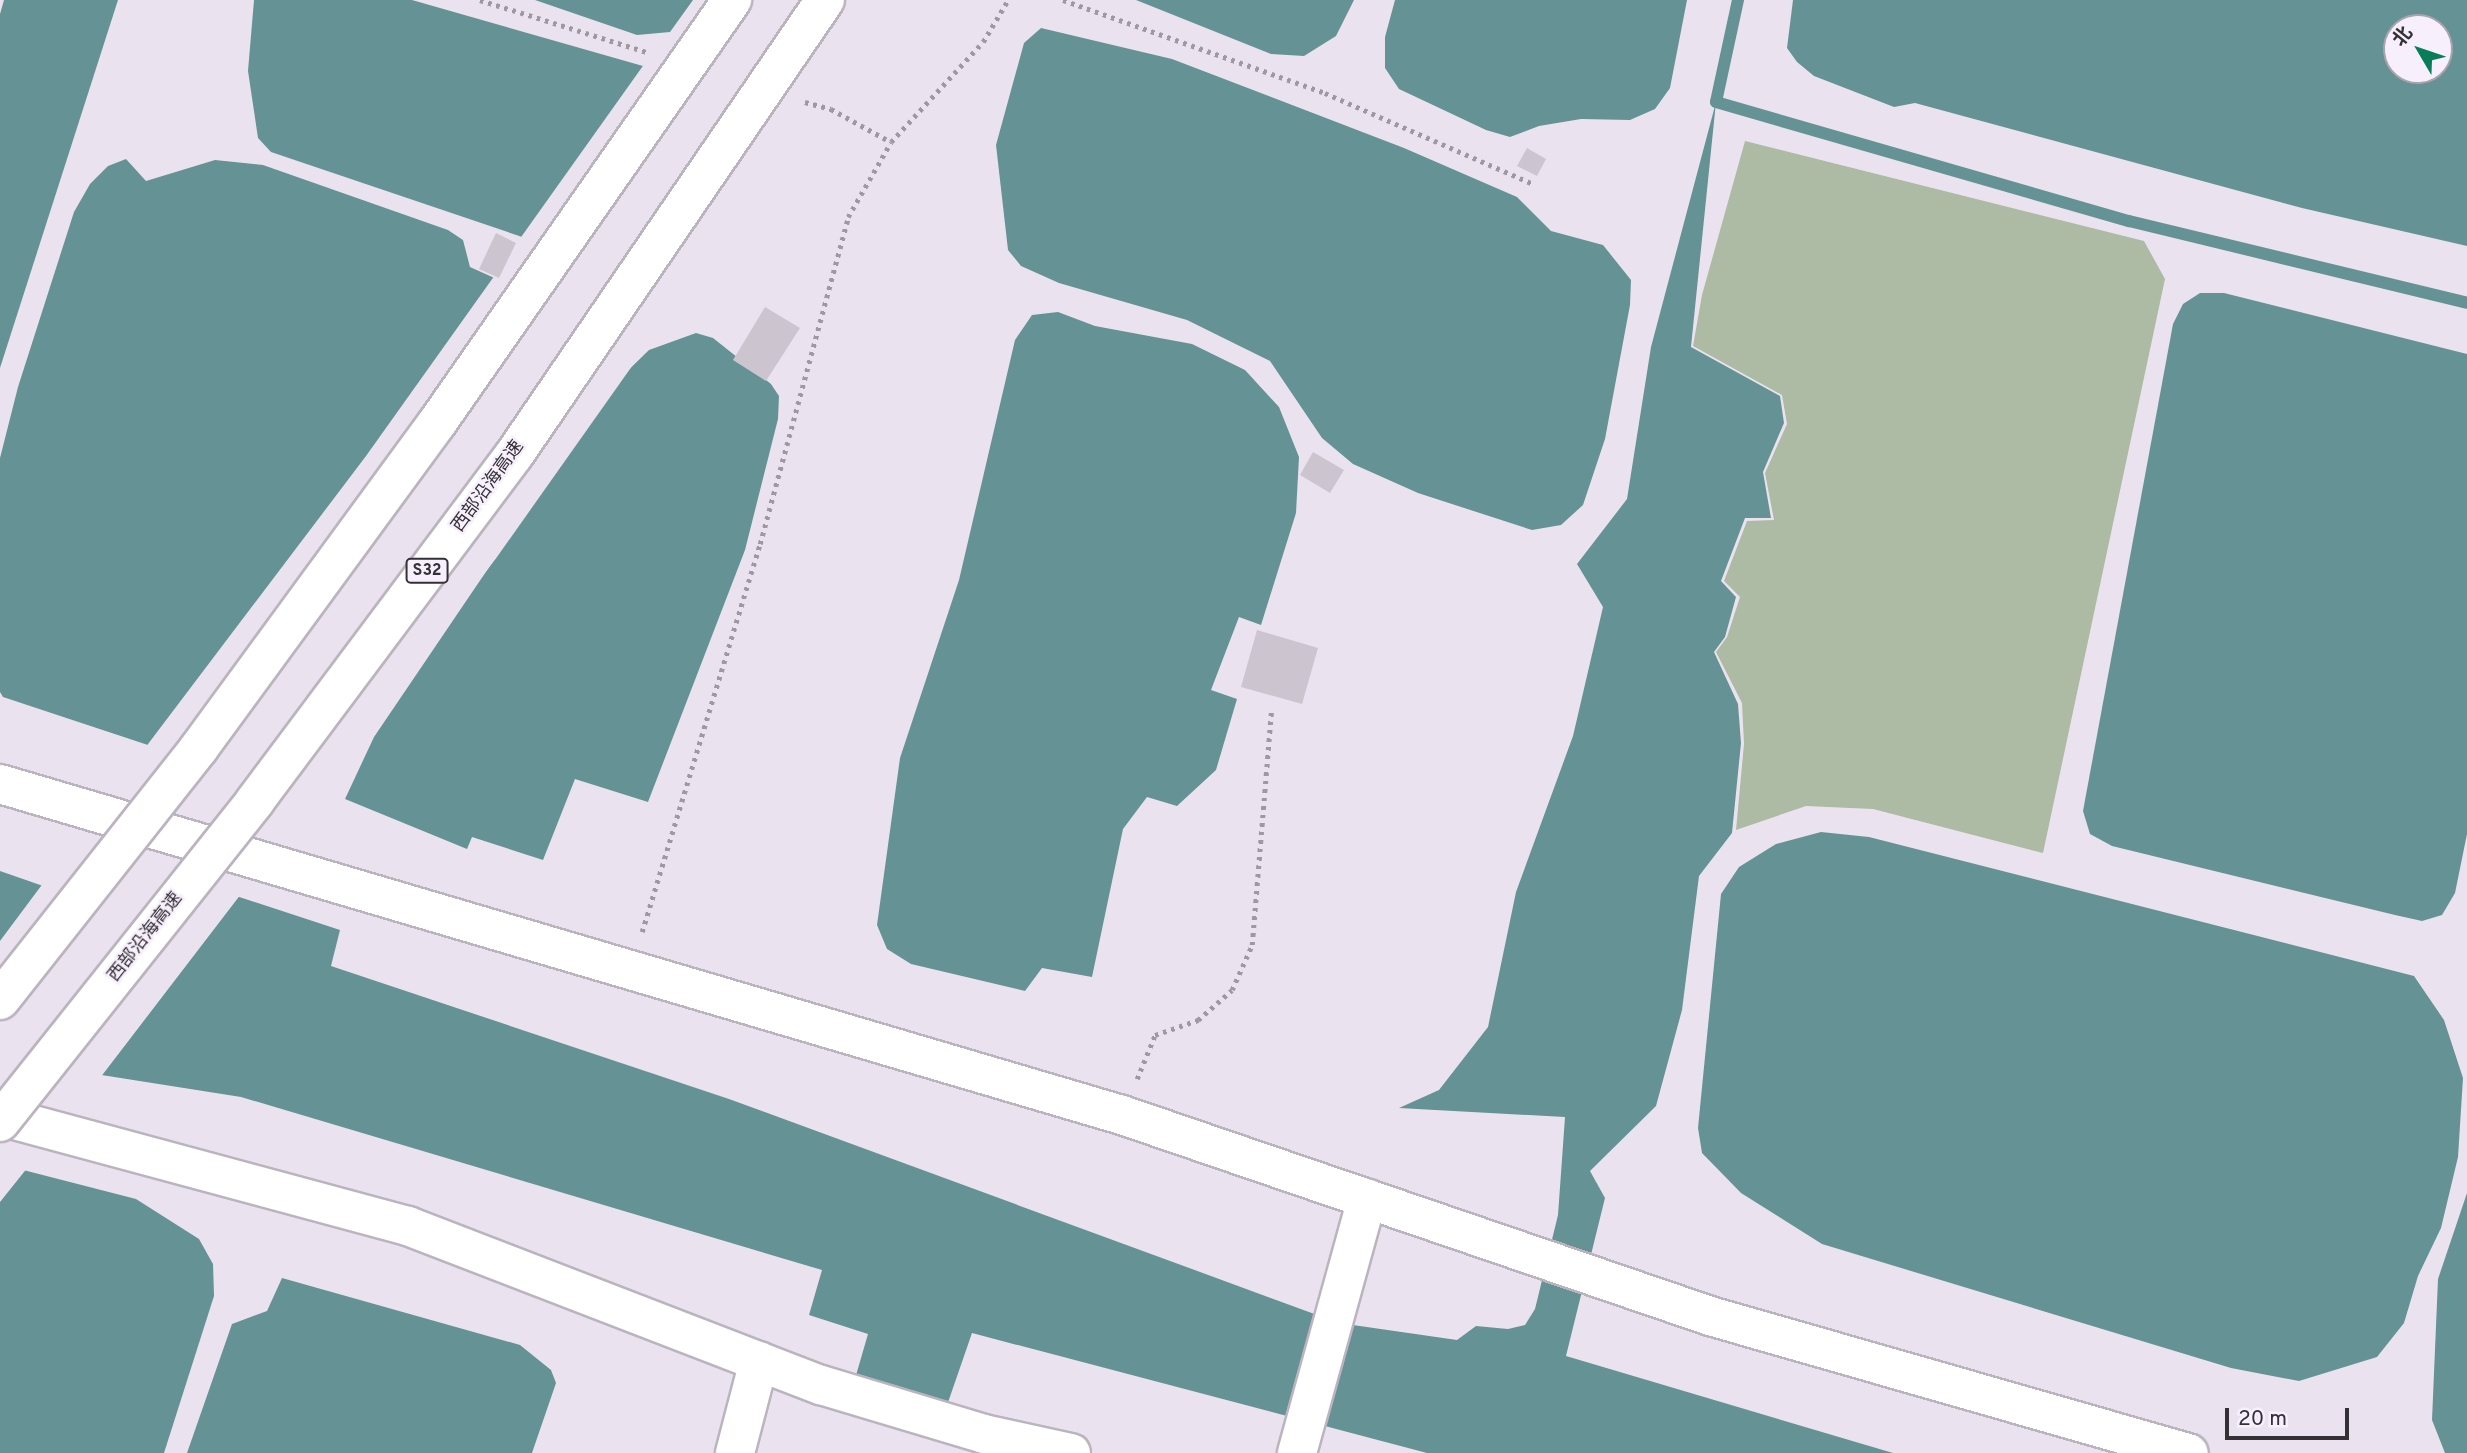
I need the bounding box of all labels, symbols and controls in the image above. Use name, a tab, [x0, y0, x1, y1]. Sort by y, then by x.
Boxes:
north arrow	[2383, 14, 2453, 84]
text: 北	[2388, 22, 2419, 52]
street label: 西部沿海高速	[449, 437, 529, 537]
road number: S32	[404, 558, 450, 584]
street label: 西部沿海高速	[104, 889, 188, 987]
scale bar	[2229, 1394, 2353, 1438]
text: 20 m	[2238, 1406, 2287, 1433]

